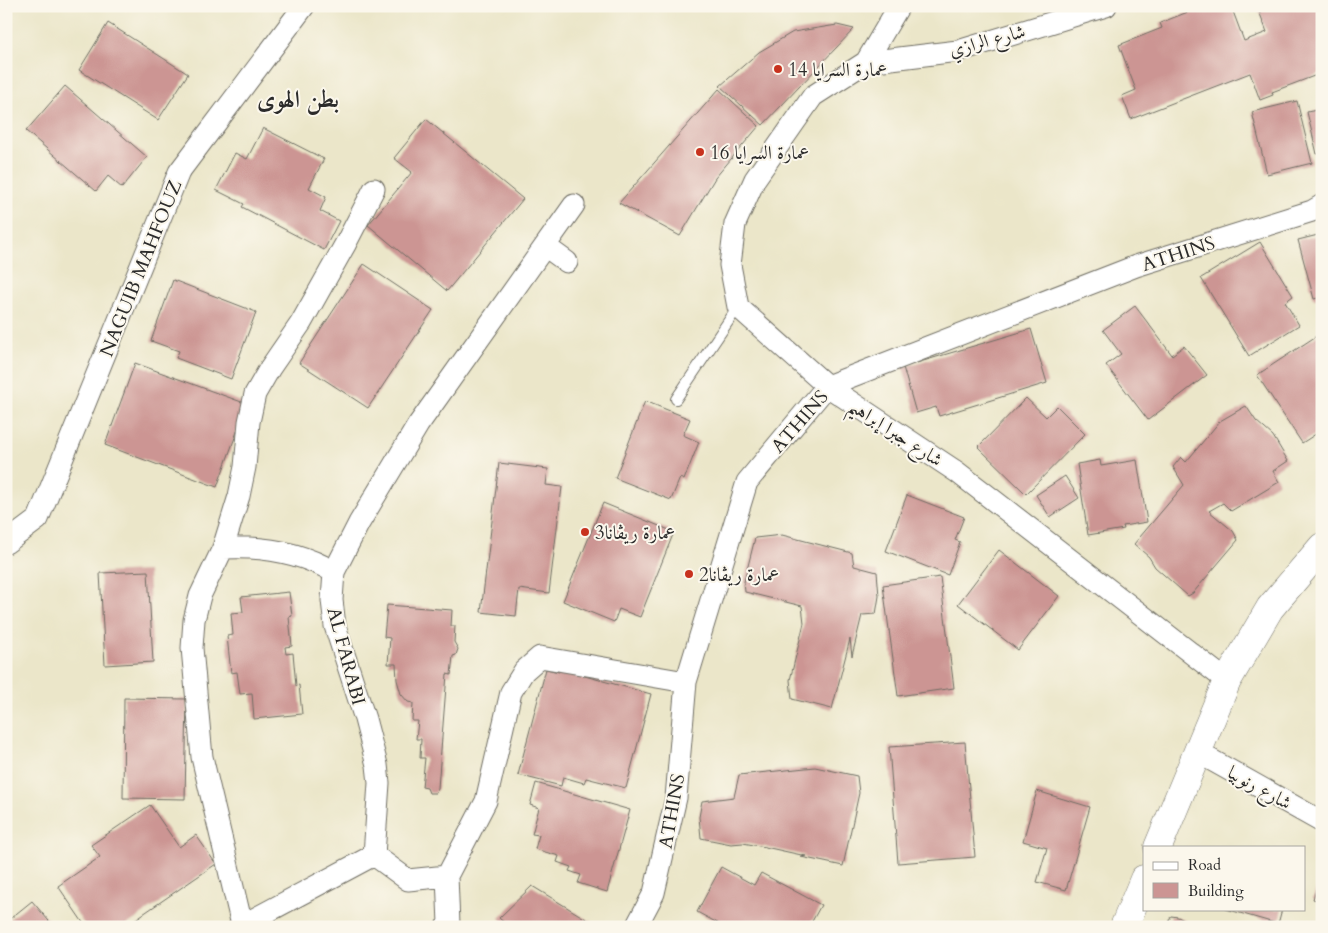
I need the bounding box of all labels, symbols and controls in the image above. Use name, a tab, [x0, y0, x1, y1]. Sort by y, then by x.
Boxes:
street label: شارع الرازي	[946, 18, 1029, 66]
place label: عمارة السرايا 14	[788, 57, 887, 83]
marker: عمارة السرايا 14	[772, 63, 784, 75]
district label: بطن الهوى	[257, 83, 339, 116]
place label: عمارة السرايا 16	[710, 140, 809, 166]
marker: عمارة السرايا 16	[694, 146, 706, 158]
street label: NAGUIB MAHFOUZ	[94, 176, 188, 361]
street label: ATHINS	[1138, 230, 1218, 278]
street label: ATHINS	[765, 385, 834, 459]
street label: شارع جبرا إبراهيم	[840, 393, 948, 478]
place label: عمارة ريڤانا3	[595, 520, 675, 546]
marker: عمارة ريڤانا3	[579, 526, 591, 538]
place label: عمارة ريڤانا2	[699, 562, 779, 588]
marker: عمارة ريڤانا2	[683, 568, 695, 580]
street label: AL FARABI	[320, 604, 372, 708]
street label: شارع رنوبيا	[1222, 760, 1296, 818]
street label: ATHINS	[653, 772, 691, 851]
legend	[1143, 846, 1306, 910]
text: Road	[1188, 855, 1221, 875]
text: Building	[1188, 881, 1244, 901]

